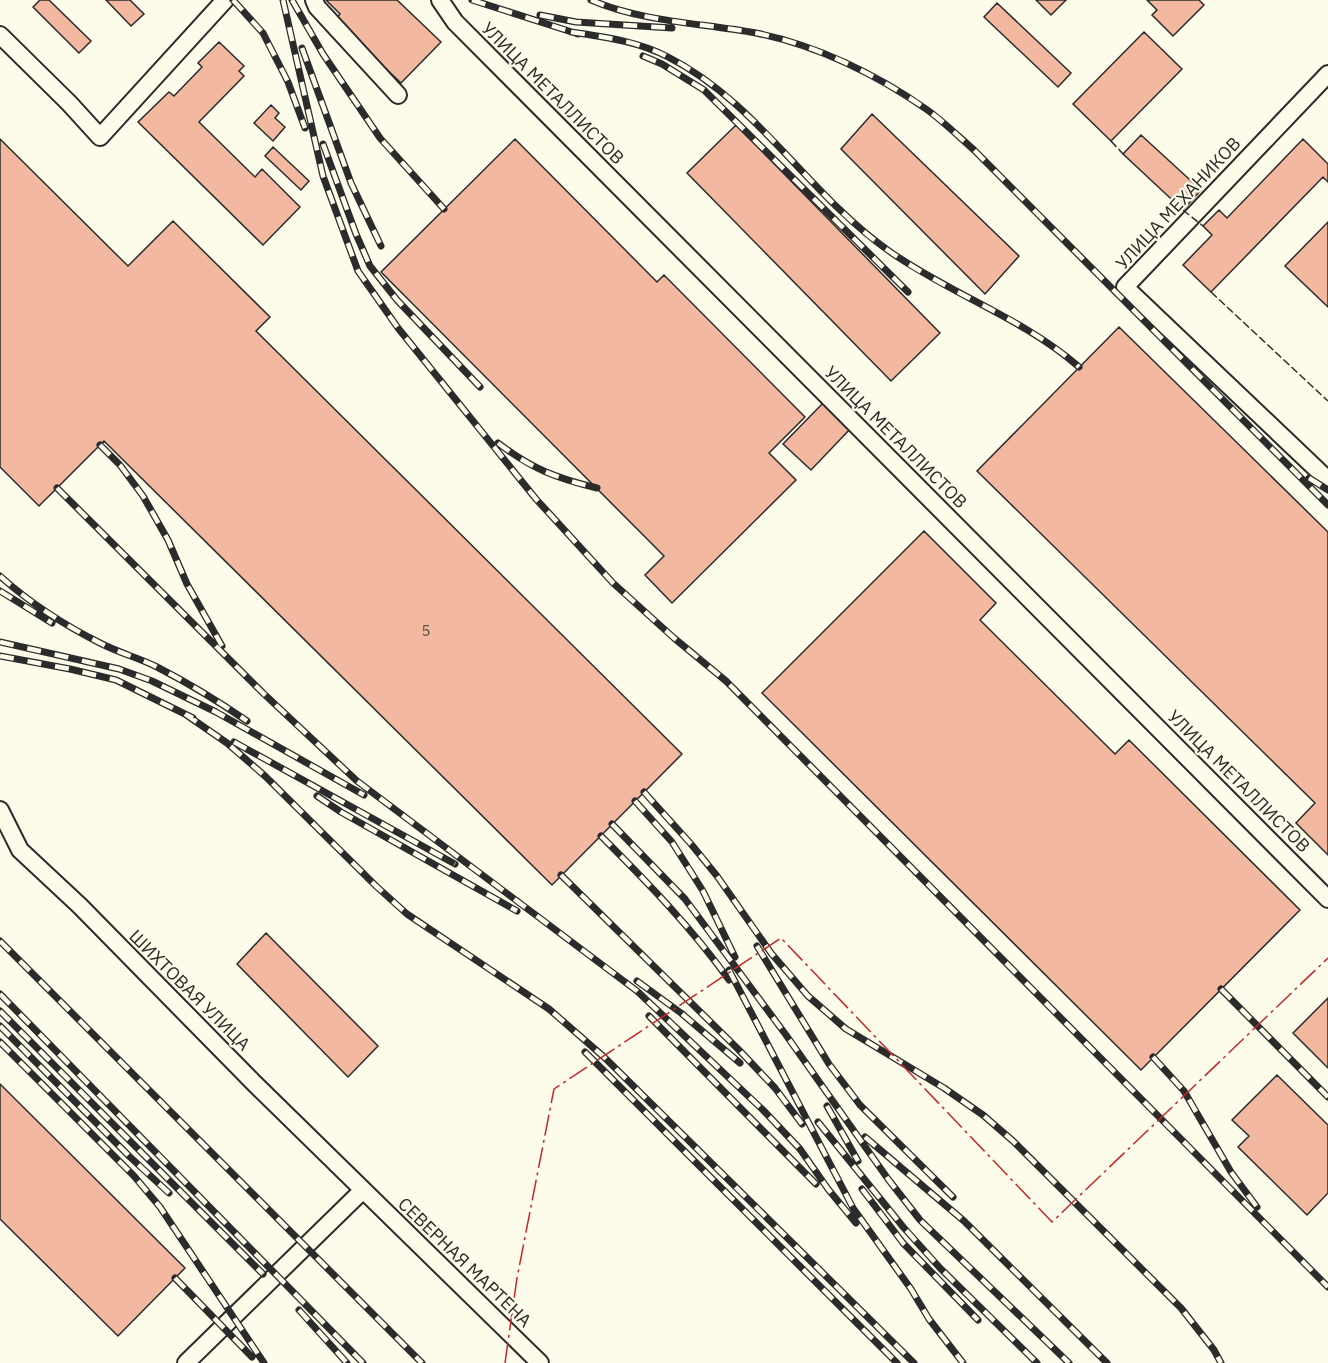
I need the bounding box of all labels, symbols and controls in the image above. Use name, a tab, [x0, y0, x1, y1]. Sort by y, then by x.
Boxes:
street label: УЛИЦА МЕТАЛЛИСТОВ	[477, 17, 629, 169]
street label: УЛИЦА МЕХАНИКОВ	[1111, 132, 1245, 274]
street label: УЛИЦА МЕТАЛЛИСТОВ	[820, 361, 972, 513]
house number: 5	[421, 621, 431, 640]
street label: УЛИЦА МЕТАЛЛИСТОВ	[1163, 705, 1315, 857]
street label: ШИХТОВАЯ УЛИЦА	[125, 925, 256, 1056]
street label: СЕВЕРНАЯ МАРТЕНА	[393, 1192, 537, 1332]

